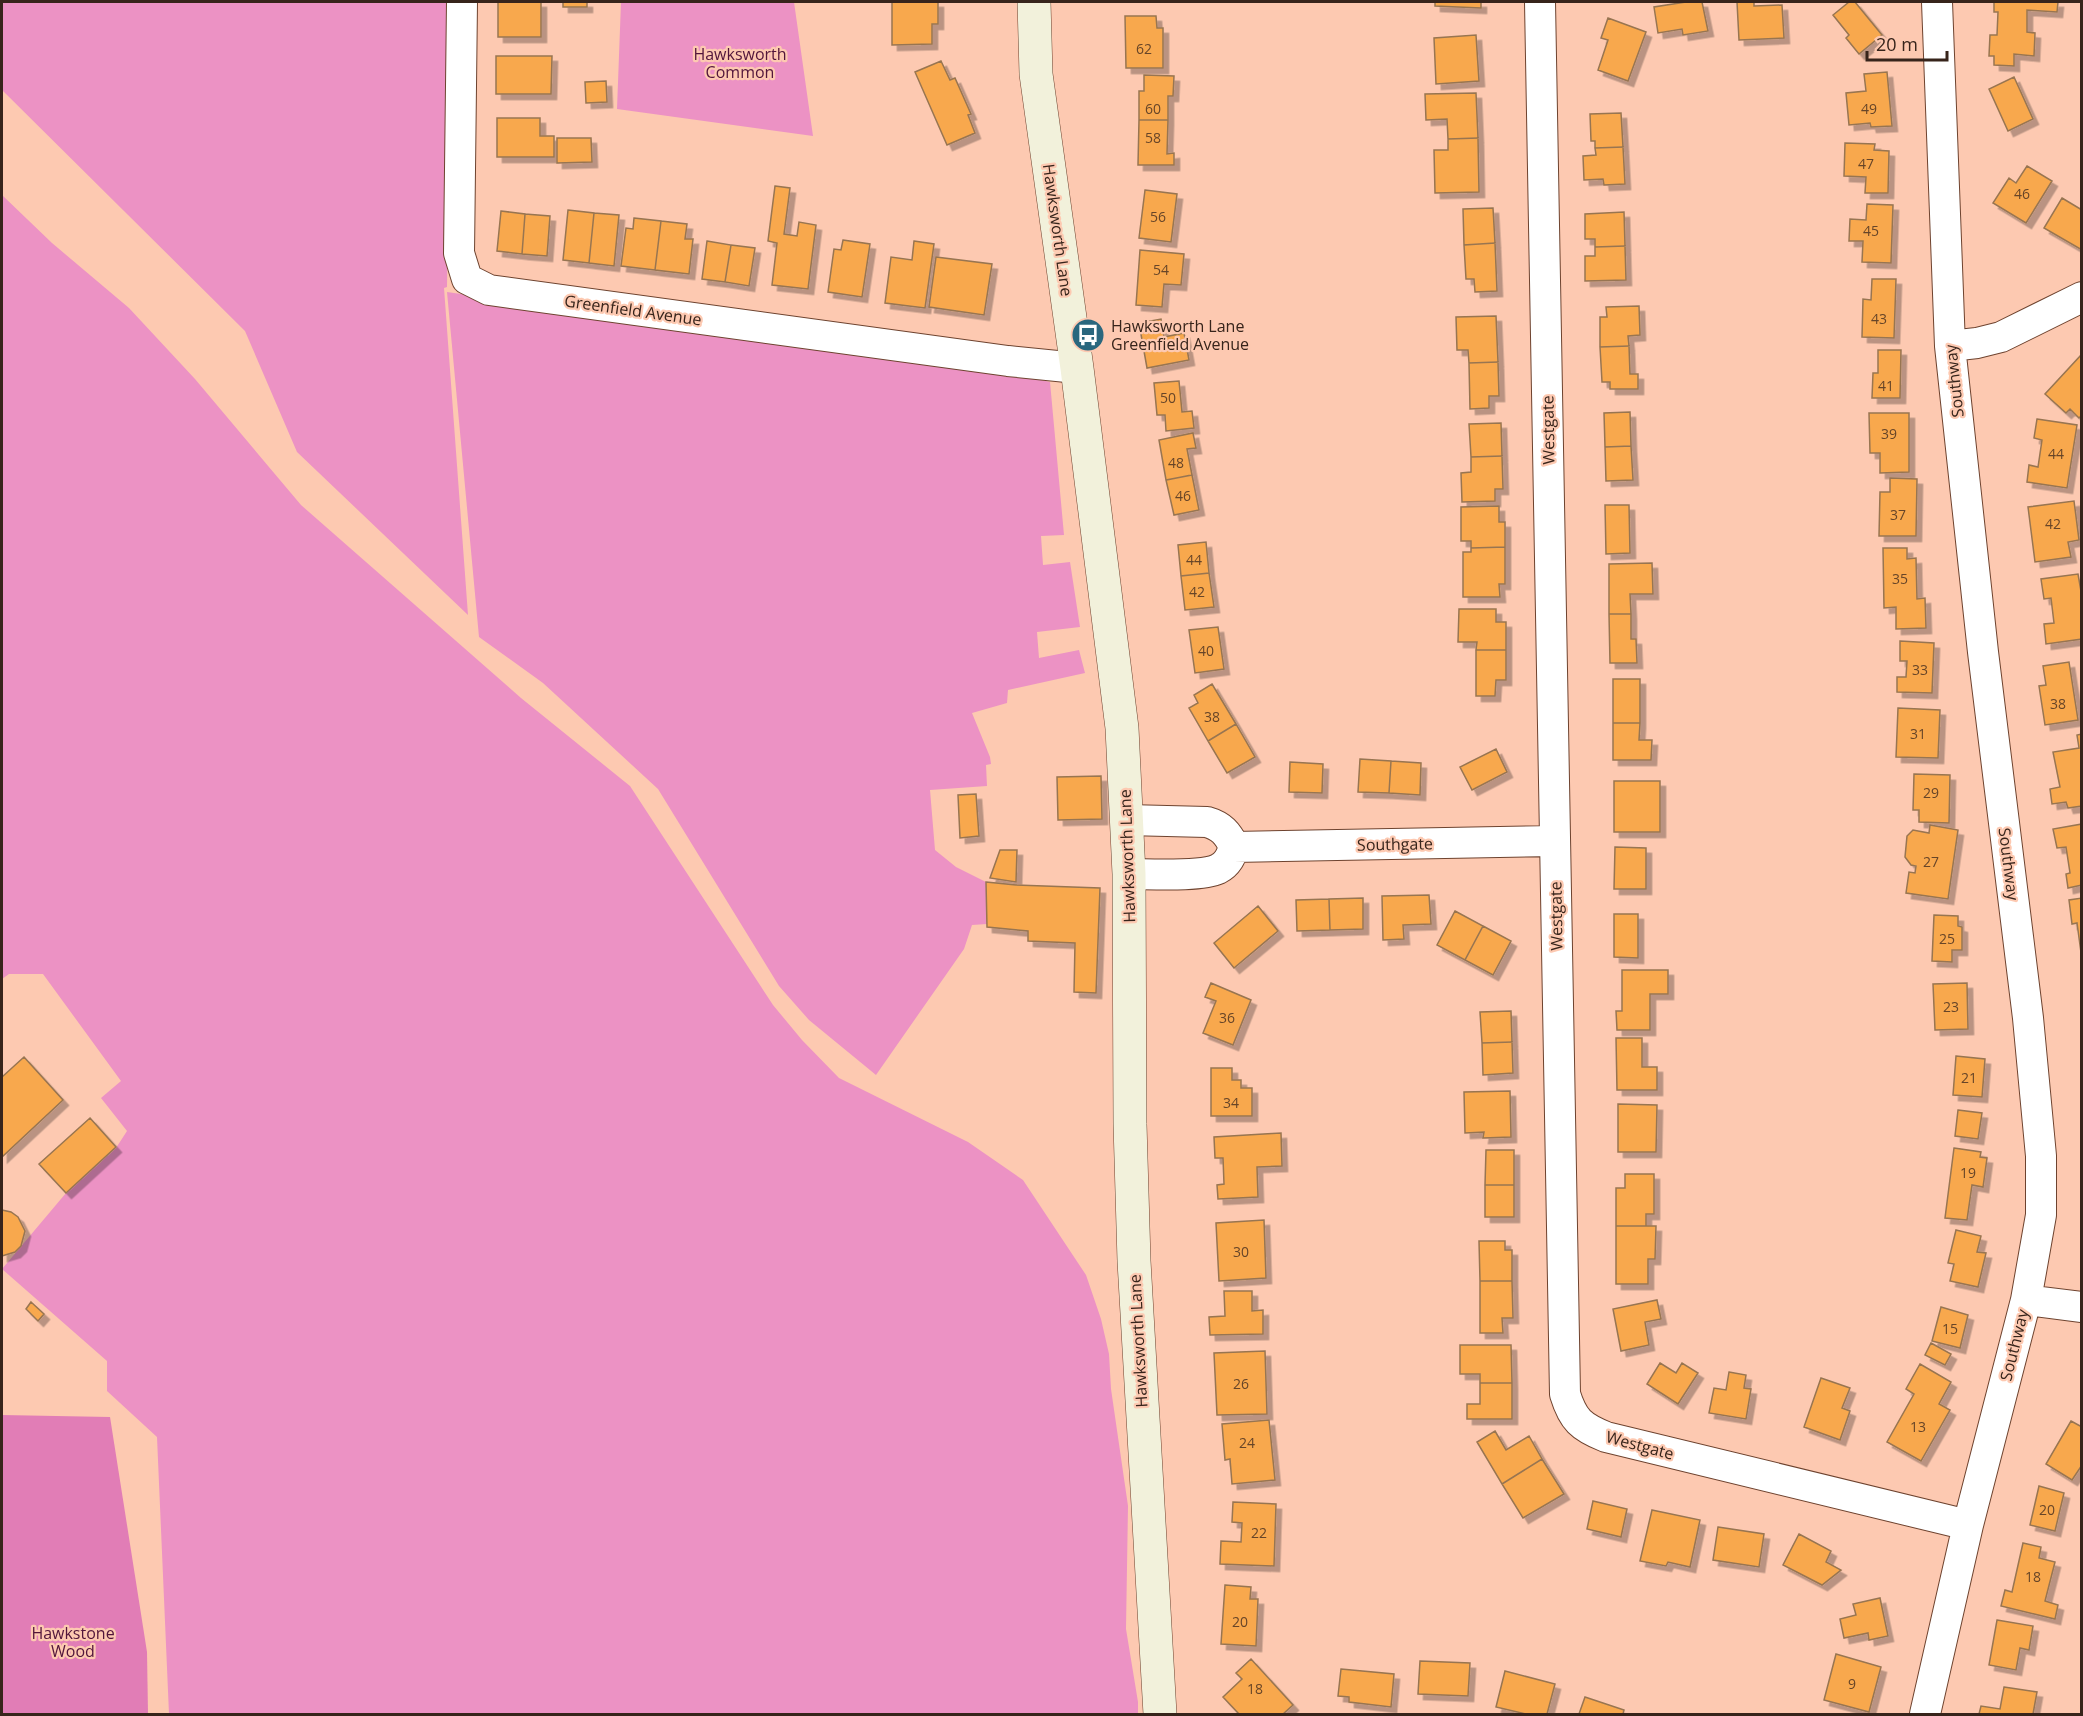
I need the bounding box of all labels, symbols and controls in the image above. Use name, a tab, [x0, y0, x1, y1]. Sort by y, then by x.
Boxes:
scale bar	[1867, 24, 1946, 62]
text: 20 m	[1876, 32, 1918, 56]
house number: 62	[1136, 39, 1152, 58]
park label: Hawksworth Common	[693, 43, 787, 83]
house number: 60	[1145, 99, 1161, 118]
house number: 49	[1861, 99, 1877, 118]
house number: 58	[1145, 128, 1161, 147]
house number: 47	[1858, 154, 1874, 173]
street label: Hawksworth Lane	[1038, 162, 1078, 298]
house number: 46	[2014, 184, 2030, 203]
house number: 56	[1150, 207, 1166, 226]
house number: 45	[1863, 221, 1879, 240]
house number: 54	[1153, 260, 1169, 279]
street label: Greenfield Avenue	[563, 290, 703, 331]
house number: 43	[1871, 309, 1887, 328]
place label: Hawksworth Lane Greenfield Avenue	[1111, 315, 1249, 355]
bus stop icon: Hawksworth Lane Greenfield Avenue	[1070, 317, 1106, 353]
street label: Southway	[1939, 343, 1969, 418]
house number: 41	[1878, 376, 1894, 395]
house number: 50	[1160, 388, 1176, 407]
street label: Westgate	[1536, 395, 1560, 465]
house number: 39	[1881, 424, 1897, 443]
house number: 44	[2048, 444, 2064, 463]
house number: 48	[1168, 453, 1184, 472]
house number: 46	[1175, 486, 1191, 505]
house number: 37	[1890, 505, 1906, 524]
house number: 42	[2045, 514, 2061, 533]
house number: 44	[1186, 550, 1202, 569]
house number: 35	[1892, 569, 1908, 588]
house number: 42	[1189, 582, 1205, 601]
house number: 40	[1198, 641, 1214, 660]
house number: 33	[1912, 660, 1928, 679]
house number: 38	[2050, 694, 2066, 713]
house number: 38	[1204, 707, 1220, 726]
house number: 31	[1910, 724, 1926, 743]
house number: 29	[1923, 783, 1939, 802]
street label: Hawksworth Lane	[1114, 789, 1140, 923]
street label: Southway	[1994, 826, 2024, 903]
street label: Southgate	[1357, 832, 1433, 856]
house number: 27	[1923, 852, 1939, 871]
street label: Westgate	[1544, 881, 1568, 951]
house number: 25	[1939, 929, 1955, 948]
house number: 23	[1943, 997, 1959, 1016]
house number: 36	[1219, 1008, 1235, 1027]
house number: 21	[1961, 1068, 1977, 1087]
house number: 34	[1223, 1093, 1239, 1112]
house number: 19	[1960, 1163, 1976, 1182]
house number: 30	[1233, 1242, 1249, 1261]
street label: Hawksworth Lane	[1124, 1274, 1152, 1408]
street label: Southway	[1994, 1306, 2034, 1383]
house number: 15	[1942, 1319, 1958, 1338]
house number: 26	[1233, 1374, 1249, 1393]
house number: 13	[1910, 1417, 1926, 1436]
street label: Westgate	[1604, 1425, 1676, 1465]
house number: 24	[1239, 1433, 1255, 1452]
house number: 20	[2039, 1500, 2055, 1519]
house number: 22	[1251, 1523, 1267, 1542]
house number: 18	[2025, 1567, 2041, 1586]
house number: 20	[1232, 1612, 1248, 1631]
park label: Hawkstone Wood	[31, 1622, 115, 1662]
house number: 9	[1848, 1674, 1856, 1693]
house number: 18	[1247, 1679, 1263, 1698]

